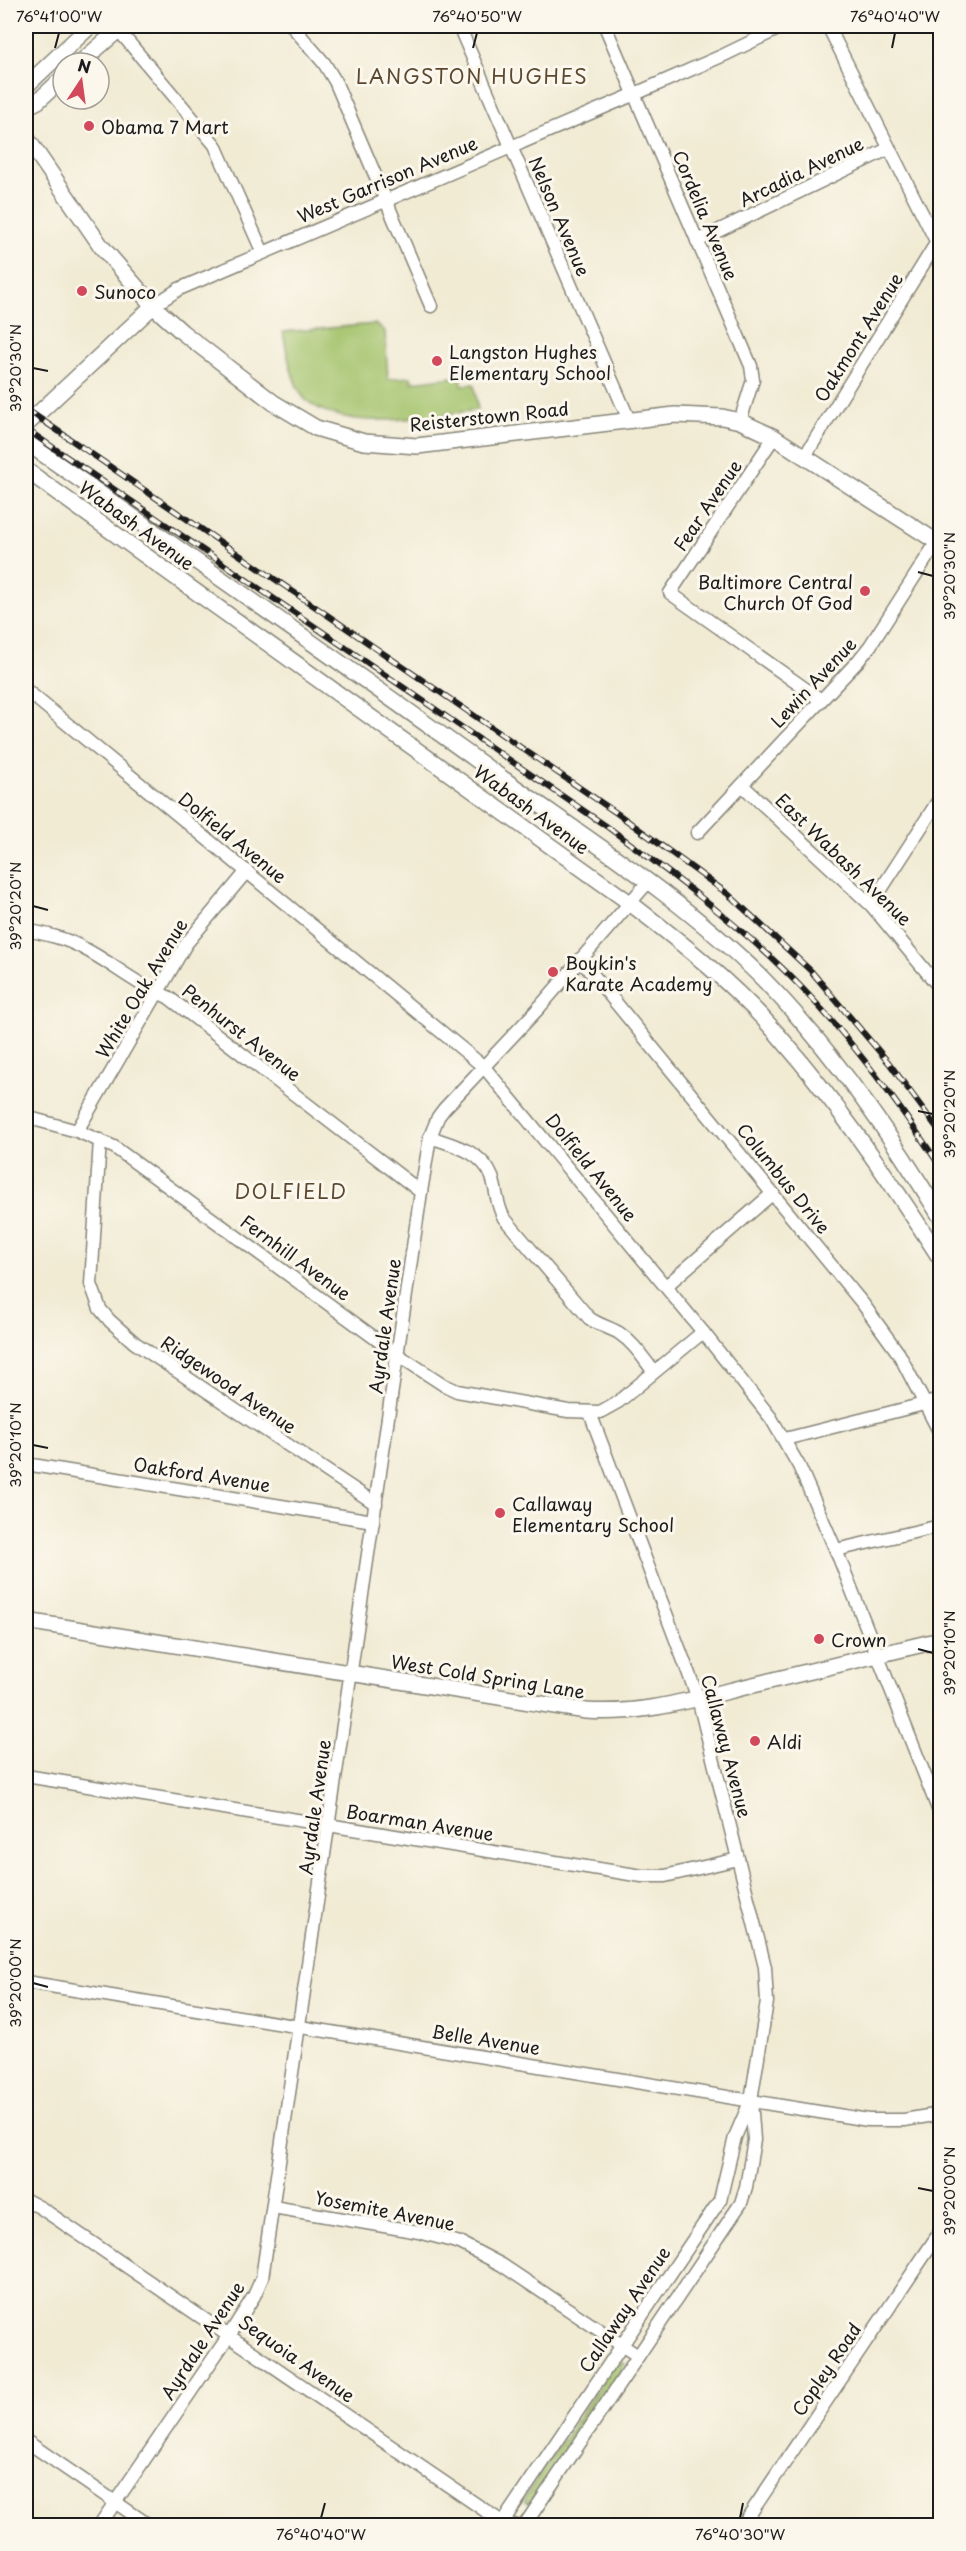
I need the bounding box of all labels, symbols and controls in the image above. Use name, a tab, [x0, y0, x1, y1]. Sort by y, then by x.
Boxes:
text: 76°41'00"W	[16, 4, 103, 27]
text: 76°40'50"W	[432, 4, 522, 27]
text: 76°40'40"W	[850, 4, 941, 27]
north arrow	[51, 51, 111, 111]
text: N	[76, 52, 93, 79]
district label: LANGSTON HUGHES	[356, 61, 588, 91]
place label: Obama 7 Mart	[101, 113, 229, 140]
marker: Obama 7 Mart	[82, 119, 96, 133]
street label: West Garrison Avenue	[293, 129, 481, 229]
street label: Arcadia Avenue	[734, 129, 868, 213]
street label: Cordelia Avenue	[666, 146, 746, 284]
street label: Nelson Avenue	[523, 152, 597, 280]
street label: Oakmont Avenue	[807, 267, 909, 407]
place label: Sunoco	[94, 278, 156, 305]
marker: Sunoco	[75, 284, 89, 298]
text: 39°20'30"N	[3, 324, 26, 412]
place label: Langston Hughes Elementary School	[449, 338, 611, 386]
marker: Langston Hughes Elementary School	[430, 354, 444, 368]
street label: Reisterstown Road	[408, 394, 570, 438]
street label: Fear Avenue	[666, 454, 748, 556]
street label: Wabash Avenue	[74, 474, 200, 576]
text: 39°20'30"N	[937, 532, 960, 620]
place label: Baltimore Central Church Of God	[698, 568, 853, 616]
marker: Baltimore Central Church Of God	[858, 584, 872, 598]
street label: Lewin Avenue	[764, 631, 862, 733]
street label: Wabash Avenue	[469, 758, 595, 860]
street label: Dolfield Avenue	[173, 785, 293, 889]
street label: East Wabash Avenue	[770, 787, 918, 932]
text: 39°20'20"N	[3, 861, 26, 951]
street label: White Oak Avenue	[89, 913, 194, 1063]
place label: Boykin's Karate Academy	[565, 949, 713, 997]
marker: Boykin's Karate Academy	[546, 965, 560, 979]
street label: Penhurst Avenue	[177, 977, 307, 1087]
text: 39°20'20"N	[937, 1069, 960, 1159]
street label: Dolfield Avenue	[540, 1107, 644, 1227]
street label: Columbus Drive	[731, 1117, 837, 1239]
district label: DOLFIELD	[234, 1176, 348, 1206]
street label: Fernhill Avenue	[235, 1208, 357, 1306]
street label: Ayrdale Avenue	[361, 1256, 407, 1395]
street label: Ridgewood Avenue	[156, 1329, 302, 1440]
text: 39°20'10"N	[3, 1402, 26, 1488]
street label: Oakford Avenue	[132, 1450, 273, 1498]
place label: Callaway Elementary School	[512, 1490, 674, 1538]
marker: Callaway Elementary School	[493, 1506, 507, 1520]
text: 39°20'10"N	[937, 1610, 960, 1696]
place label: Crown	[831, 1626, 887, 1653]
marker: Crown	[812, 1632, 826, 1646]
street label: West Cold Spring Lane	[389, 1647, 587, 1705]
street label: Callaway Avenue	[695, 1671, 759, 1821]
place label: Aldi	[767, 1728, 802, 1755]
marker: Aldi	[748, 1734, 762, 1748]
street label: Ayrdale Avenue	[291, 1737, 337, 1876]
street label: Boarman Avenue	[344, 1797, 496, 1847]
text: 39°20'00"N	[3, 1938, 26, 2028]
street label: Belle Avenue	[430, 2017, 542, 2061]
text: 39°20'00"N	[937, 2146, 960, 2236]
street label: Yosemite Avenue	[313, 2183, 458, 2237]
street label: Callaway Avenue	[572, 2240, 676, 2378]
street label: Ayrdale Avenue	[154, 2275, 251, 2404]
street label: Sequoia Avenue	[233, 2308, 361, 2408]
street label: Copley Road	[785, 2317, 867, 2421]
text: 76°40'40"W	[276, 2522, 367, 2545]
text: 76°40'30"W	[695, 2522, 786, 2545]

